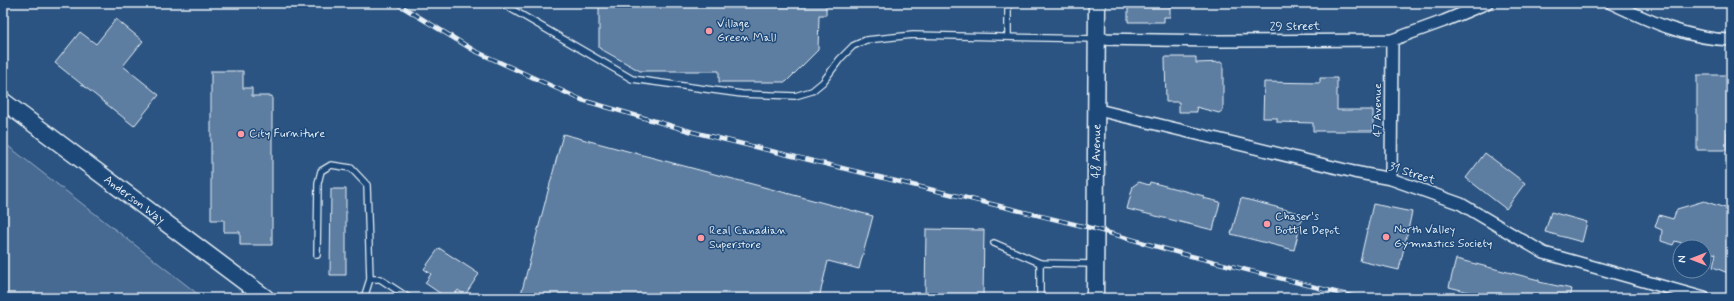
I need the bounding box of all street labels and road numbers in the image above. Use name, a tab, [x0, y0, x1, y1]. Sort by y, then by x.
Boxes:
street label: 29 Street	[1270, 19, 1320, 35]
street label: 47 Avenue	[1370, 83, 1386, 137]
street label: 48 Avenue	[1089, 124, 1105, 178]
street label: 31 Street	[1387, 159, 1437, 189]
street label: Anderson Way	[100, 172, 168, 228]

